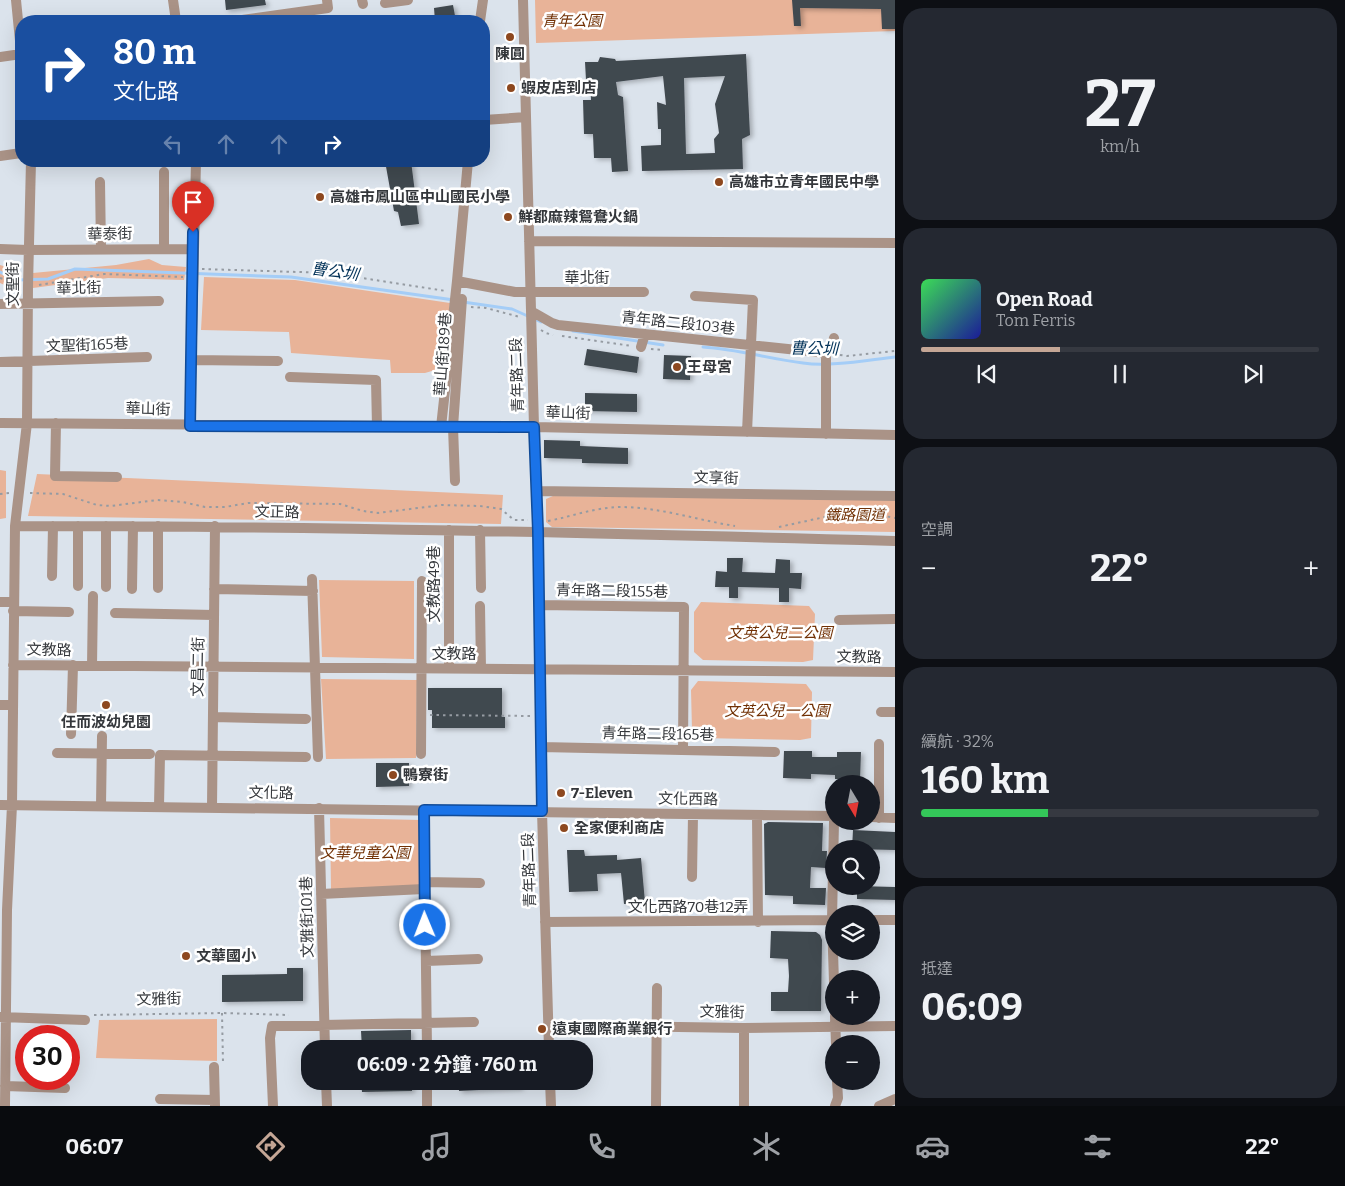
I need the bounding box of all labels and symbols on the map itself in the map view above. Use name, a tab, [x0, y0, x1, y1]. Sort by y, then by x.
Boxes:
park label: 青年公園	[542, 12, 604, 30]
marker: 陳圓	[504, 31, 516, 43]
place label: 陳圓	[495, 45, 525, 63]
place label: 蝦皮店到店	[521, 79, 596, 97]
marker: 蝦皮店到店	[505, 82, 517, 94]
place label: 高雄市立青年國民中學	[729, 173, 879, 191]
marker: 高雄市立青年國民中學	[713, 176, 725, 188]
pin	[172, 181, 214, 232]
place label: 高雄市鳳山區中山國民小學	[330, 188, 510, 206]
marker: 高雄市鳳山區中山國民小學	[314, 191, 326, 203]
place label: 鮮都麻辣鴛鴦火鍋	[518, 208, 638, 226]
marker: 鮮都麻辣鴛鴦火鍋	[502, 211, 514, 223]
street label: 華泰街	[87, 225, 133, 243]
water label: 曹公圳	[310, 259, 362, 285]
street label: 文聖街	[4, 261, 22, 307]
street label: 華北街	[564, 269, 610, 287]
street label: 華北街	[56, 279, 102, 297]
street label: 青年路二段103巷	[620, 308, 736, 338]
street label: 華山街189巷	[431, 312, 455, 396]
street label: 文聖街165巷	[45, 335, 129, 355]
street label: 青年路二段	[507, 337, 527, 413]
water label: 曹公圳	[790, 339, 840, 358]
place label: 王母宮	[687, 358, 732, 376]
marker: 王母宮	[671, 361, 683, 373]
street label: 華山街	[125, 400, 171, 418]
street label: 華山街	[545, 404, 591, 422]
street label: 文享街	[693, 469, 739, 487]
street label: 文正路	[254, 503, 300, 521]
park label: 鐵路園道	[825, 506, 887, 524]
street label: 文教路49巷	[425, 545, 443, 623]
street label: 青年路二段155巷	[556, 581, 668, 601]
park label: 文英公兒二公園	[727, 624, 834, 642]
street label: 文昌二街	[188, 637, 208, 697]
street label: 文教路	[26, 641, 72, 659]
street label: 文教路	[431, 645, 477, 663]
street label: 文教路	[836, 648, 882, 666]
marker: 任而波幼兒園	[100, 699, 112, 711]
park label: 文英公兒一公園	[724, 702, 831, 720]
place label: 任而波幼兒園	[60, 713, 151, 731]
street label: 青年路二段165巷	[602, 724, 714, 744]
place label: 鴨寮街	[403, 766, 448, 784]
marker: 鴨寮街	[387, 769, 399, 781]
north arrow	[825, 775, 880, 830]
street label: 文化路	[248, 784, 294, 802]
place label: 7-Eleven	[571, 784, 633, 802]
marker: 7-Eleven	[555, 787, 567, 799]
street label: 文化西路	[658, 789, 718, 809]
place label: 全家便利商店	[574, 819, 664, 837]
marker: 全家便利商店	[558, 822, 570, 834]
street label: 青年路二段	[519, 832, 539, 908]
park label: 文華兒童公園	[320, 844, 412, 862]
street label: 文雅街101巷	[297, 876, 317, 958]
position arrow	[398, 898, 450, 950]
street label: 文化西路70巷12弄	[627, 898, 749, 916]
place label: 文華國小	[196, 947, 257, 965]
marker: 文華國小	[180, 950, 192, 962]
street label: 文雅街	[136, 990, 182, 1008]
street label: 文雅街	[699, 1003, 745, 1021]
place label: 遠東國際商業銀行	[552, 1020, 672, 1038]
marker: 遠東國際商業銀行	[536, 1023, 548, 1035]
speed limit sign: 30	[15, 1025, 80, 1090]

